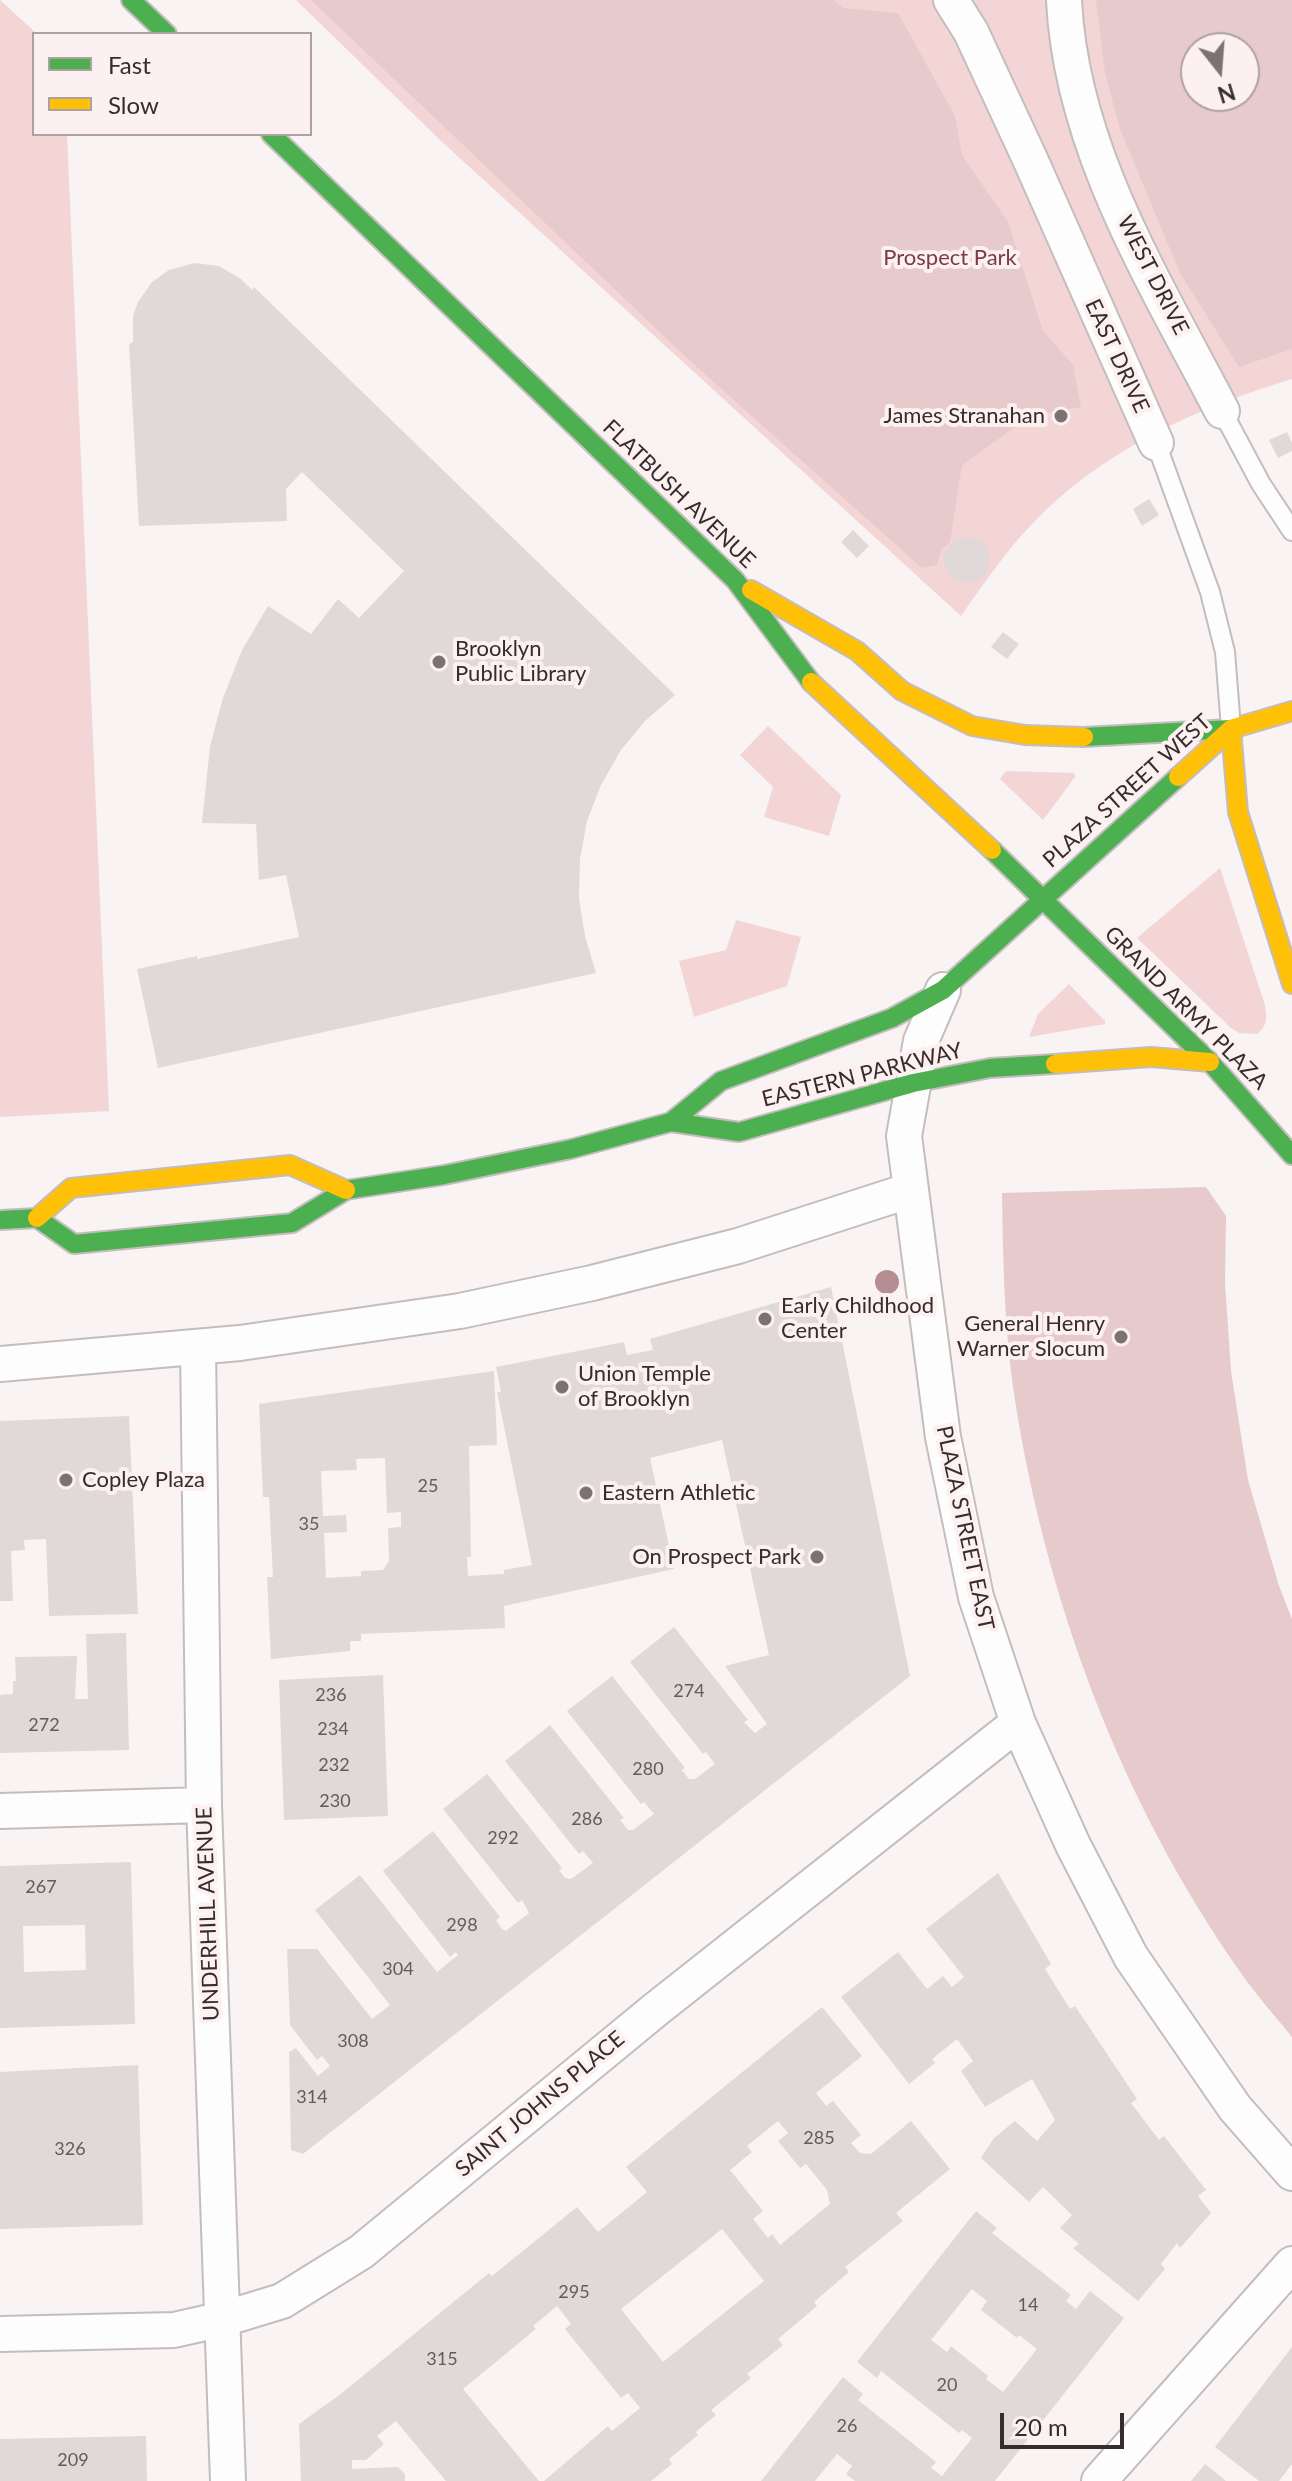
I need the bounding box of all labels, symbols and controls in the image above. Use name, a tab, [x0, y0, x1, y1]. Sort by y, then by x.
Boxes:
legend	[32, 32, 312, 136]
north arrow	[1180, 32, 1260, 112]
text: Fast	[108, 50, 151, 79]
text: N	[1215, 78, 1239, 109]
text: Slow	[108, 90, 159, 119]
street label: WEST DRIVE	[1112, 211, 1194, 339]
park label: Prospect Park	[883, 245, 1017, 271]
street label: EAST DRIVE	[1079, 295, 1155, 417]
place label: James Stranahan	[884, 403, 1045, 429]
marker: James Stranahan	[1052, 407, 1070, 425]
street label: FLATBUSH AVENUE	[597, 414, 761, 574]
place label: Brooklyn Public Library	[455, 636, 586, 688]
marker: Brooklyn Public Library	[430, 653, 448, 671]
street label: PLAZA STREET WEST	[1038, 709, 1216, 873]
street label: GRAND ARMY PLAZA	[1099, 921, 1273, 1095]
street label: EASTERN PARKWAY	[759, 1037, 965, 1113]
place label: Early Childhood Center	[781, 1293, 934, 1344]
marker: Early Childhood Center	[756, 1310, 774, 1328]
place label: General Henry Warner Slocum	[957, 1311, 1105, 1362]
marker: General Henry Warner Slocum	[1112, 1328, 1130, 1346]
place label: Union Temple of Brooklyn	[578, 1361, 711, 1412]
marker: Union Temple of Brooklyn	[553, 1378, 571, 1396]
street label: PLAZA STREET EAST	[930, 1423, 1000, 1633]
place label: Copley Plaza	[82, 1467, 205, 1493]
marker: Copley Plaza	[57, 1471, 75, 1489]
house number: 25	[418, 1475, 438, 1497]
place label: Eastern Athletic	[602, 1480, 756, 1506]
marker: Eastern Athletic	[577, 1484, 595, 1502]
house number: 35	[299, 1513, 319, 1535]
place label: On Prospect Park	[632, 1544, 801, 1570]
marker: On Prospect Park	[808, 1548, 826, 1566]
house number: 274	[673, 1680, 705, 1702]
house number: 236	[315, 1684, 347, 1706]
house number: 272	[28, 1714, 60, 1736]
house number: 234	[317, 1718, 349, 1740]
house number: 232	[318, 1754, 350, 1776]
house number: 280	[632, 1758, 664, 1780]
house number: 230	[319, 1790, 351, 1812]
street label: UNDERHILL AVENUE	[191, 1806, 225, 2022]
house number: 286	[571, 1808, 603, 1830]
house number: 292	[487, 1827, 519, 1849]
house number: 267	[25, 1876, 57, 1898]
house number: 298	[446, 1914, 478, 1936]
house number: 304	[382, 1958, 414, 1980]
street label: SAINT JOHNS PLACE	[450, 2026, 630, 2182]
house number: 308	[337, 2030, 369, 2052]
house number: 314	[296, 2086, 328, 2108]
house number: 285	[803, 2127, 835, 2149]
house number: 326	[54, 2138, 86, 2160]
house number: 295	[558, 2281, 590, 2303]
house number: 14	[1018, 2294, 1038, 2316]
house number: 315	[426, 2348, 458, 2370]
house number: 20	[937, 2374, 957, 2396]
scale bar	[1004, 2397, 1128, 2447]
text: 20 m	[1014, 2412, 1068, 2441]
house number: 26	[837, 2415, 857, 2437]
house number: 209	[57, 2449, 89, 2471]

